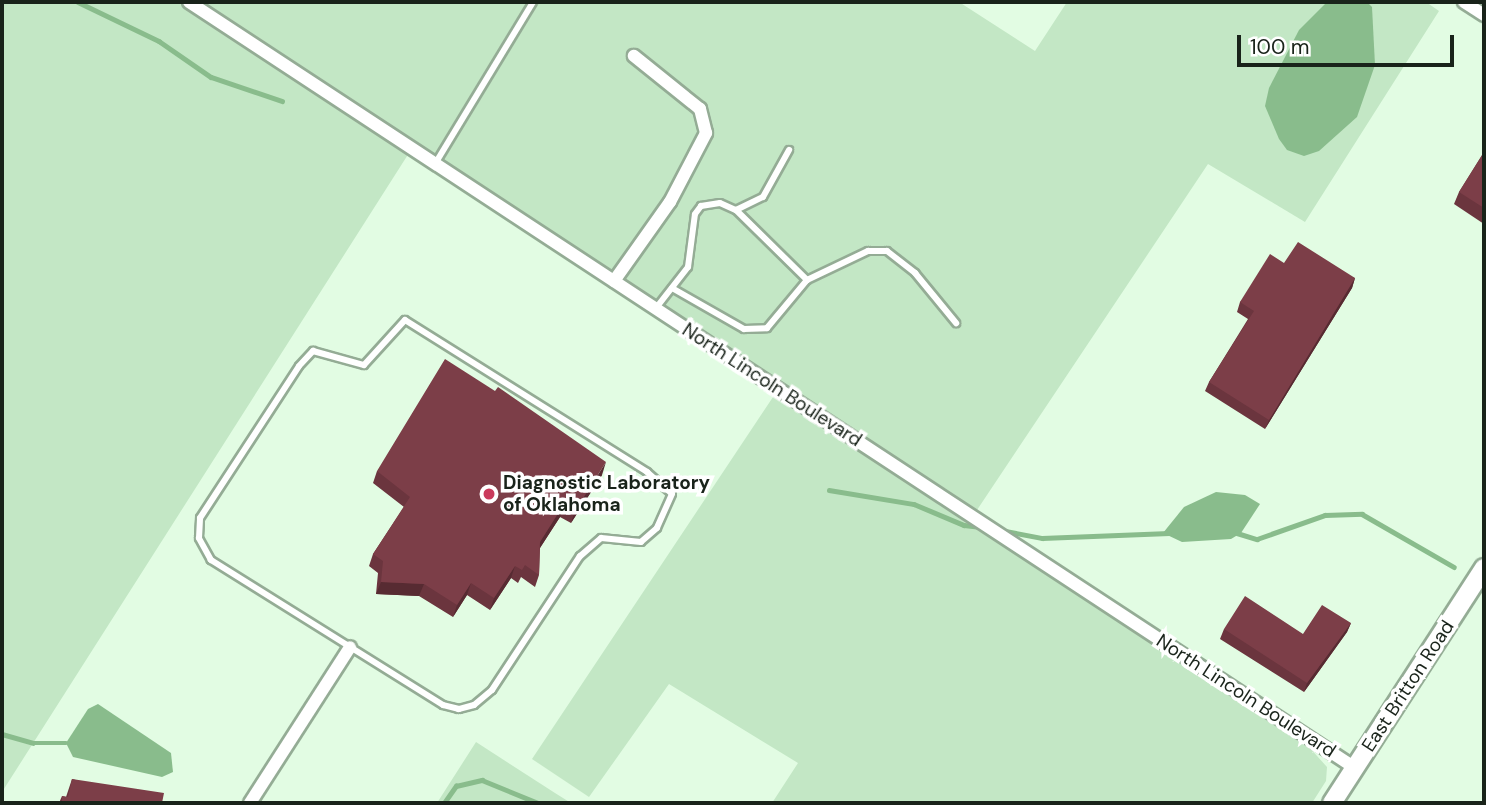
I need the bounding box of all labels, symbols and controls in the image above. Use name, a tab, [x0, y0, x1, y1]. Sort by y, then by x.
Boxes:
scale bar	[1241, 21, 1458, 65]
text: 100 m	[1250, 33, 1310, 61]
street label: North Lincoln Boulevard	[678, 318, 866, 452]
place label: Diagnostic Laboratory of Oklahoma	[503, 472, 710, 516]
marker: Diagnostic Laboratory of Oklahoma	[481, 486, 497, 502]
street label: East Britton Road	[1357, 616, 1459, 756]
street label: North Lincoln Boulevard	[1152, 629, 1340, 763]

